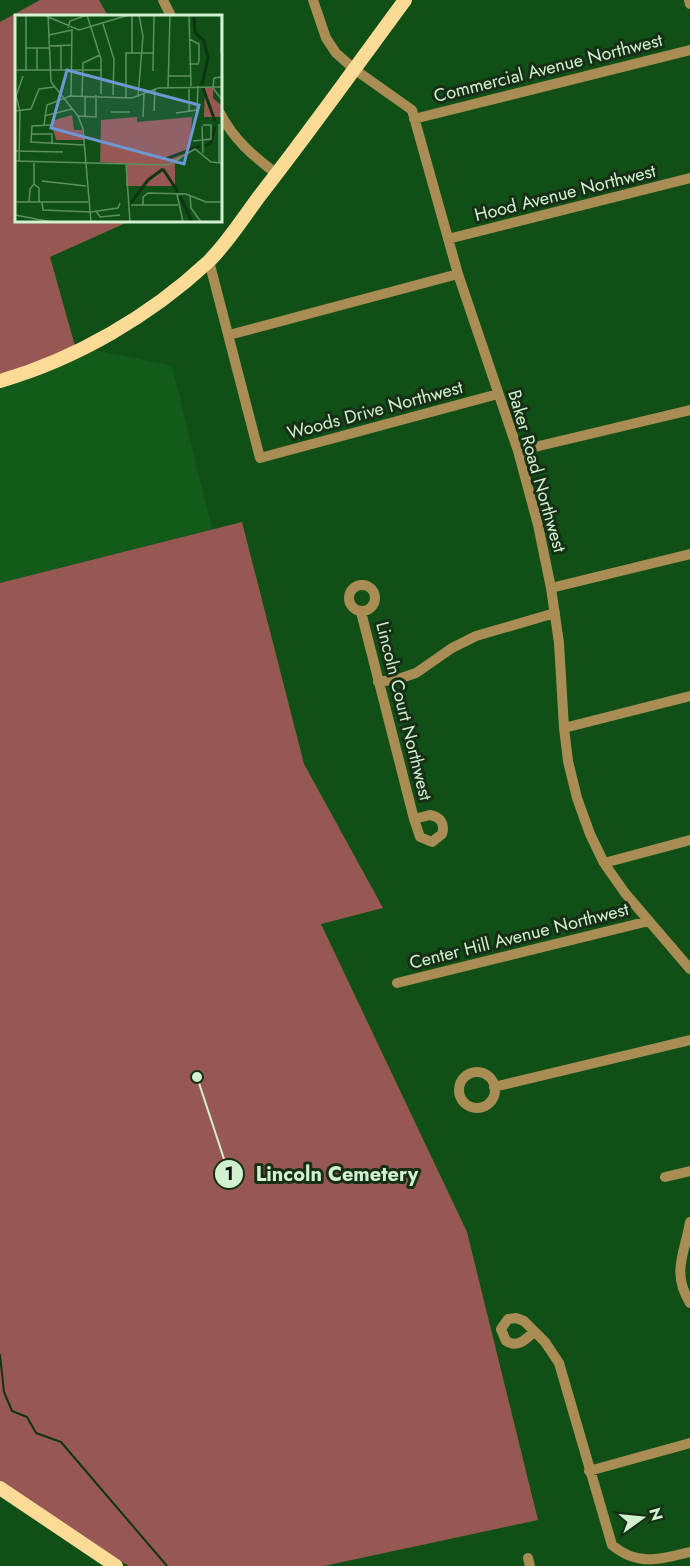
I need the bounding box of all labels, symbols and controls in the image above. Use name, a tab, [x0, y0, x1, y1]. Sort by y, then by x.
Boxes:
inset map	[15, 15, 222, 222]
street label: Commercial Avenue Northwest	[431, 27, 666, 109]
street label: Hood Avenue Northwest	[472, 158, 659, 228]
street label: Woods Drive Northwest	[284, 374, 466, 446]
street label: Baker Road Northwest	[501, 387, 573, 556]
street label: Lincoln Court Northwest	[369, 619, 439, 804]
street label: Center Hill Avenue Northwest	[407, 896, 632, 976]
callout: Lincoln Cemetery	[214, 1155, 430, 1193]
text: Lincoln Cemetery	[256, 1160, 419, 1189]
text: 1	[224, 1161, 234, 1187]
north arrow	[612, 1488, 672, 1548]
text: N	[643, 1505, 669, 1523]

